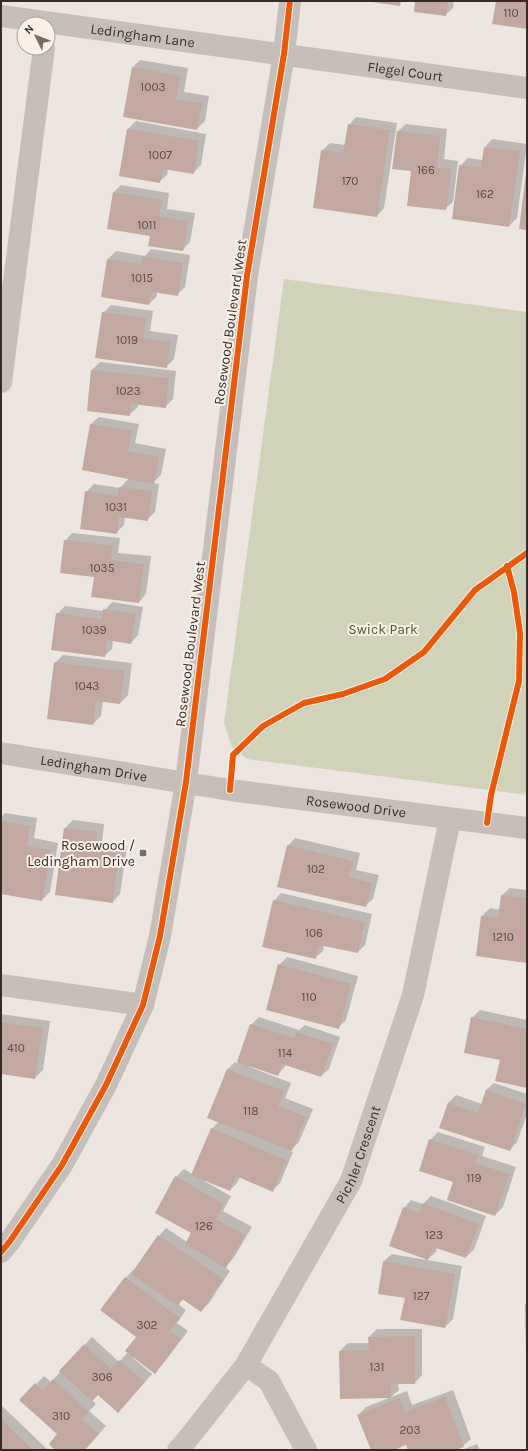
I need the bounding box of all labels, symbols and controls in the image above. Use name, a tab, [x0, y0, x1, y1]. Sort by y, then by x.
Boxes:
house number: 110	[503, 6, 519, 20]
north arrow	[16, 16, 56, 56]
street label: Ledingham Lane	[89, 20, 196, 51]
text: N	[22, 22, 36, 37]
street label: Flegel Court	[366, 58, 444, 85]
house number: 1003	[140, 80, 166, 94]
house number: 1007	[148, 148, 172, 162]
house number: 166	[417, 163, 435, 177]
house number: 170	[342, 174, 358, 188]
house number: 162	[476, 187, 494, 201]
house number: 1011	[137, 218, 157, 232]
street label: Rosewood Boulevard West	[210, 238, 251, 406]
house number: 1015	[131, 271, 153, 285]
house number: 1019	[116, 333, 138, 347]
house number: 1023	[115, 384, 141, 398]
house number: 1031	[105, 500, 127, 514]
street label: Rosewood Boulevard West	[172, 560, 209, 728]
house number: 1035	[90, 561, 115, 575]
park label: Swick Park	[348, 621, 418, 638]
house number: 1039	[81, 623, 107, 637]
house number: 1043	[75, 679, 99, 693]
street label: Ledingham Drive	[39, 751, 148, 785]
street label: Rosewood Drive	[305, 792, 407, 821]
place label: Rosewood / Ledingham Drive	[27, 837, 135, 870]
marker: Rosewood / Ledingham Drive	[138, 848, 148, 858]
house number: 102	[307, 862, 325, 876]
house number: 106	[305, 926, 323, 940]
house number: 1210	[492, 930, 514, 944]
house number: 110	[301, 990, 317, 1004]
house number: 410	[7, 1041, 25, 1055]
house number: 114	[278, 1046, 293, 1060]
street label: Pichler Crescent	[332, 1103, 385, 1207]
house number: 118	[243, 1104, 259, 1118]
house number: 119	[467, 1171, 481, 1185]
house number: 126	[195, 1219, 213, 1233]
house number: 123	[425, 1228, 443, 1242]
house number: 127	[413, 1289, 430, 1303]
house number: 302	[136, 1318, 158, 1332]
house number: 131	[369, 1360, 385, 1374]
house number: 306	[91, 1370, 113, 1384]
house number: 310	[52, 1409, 70, 1423]
house number: 203	[399, 1423, 421, 1437]

